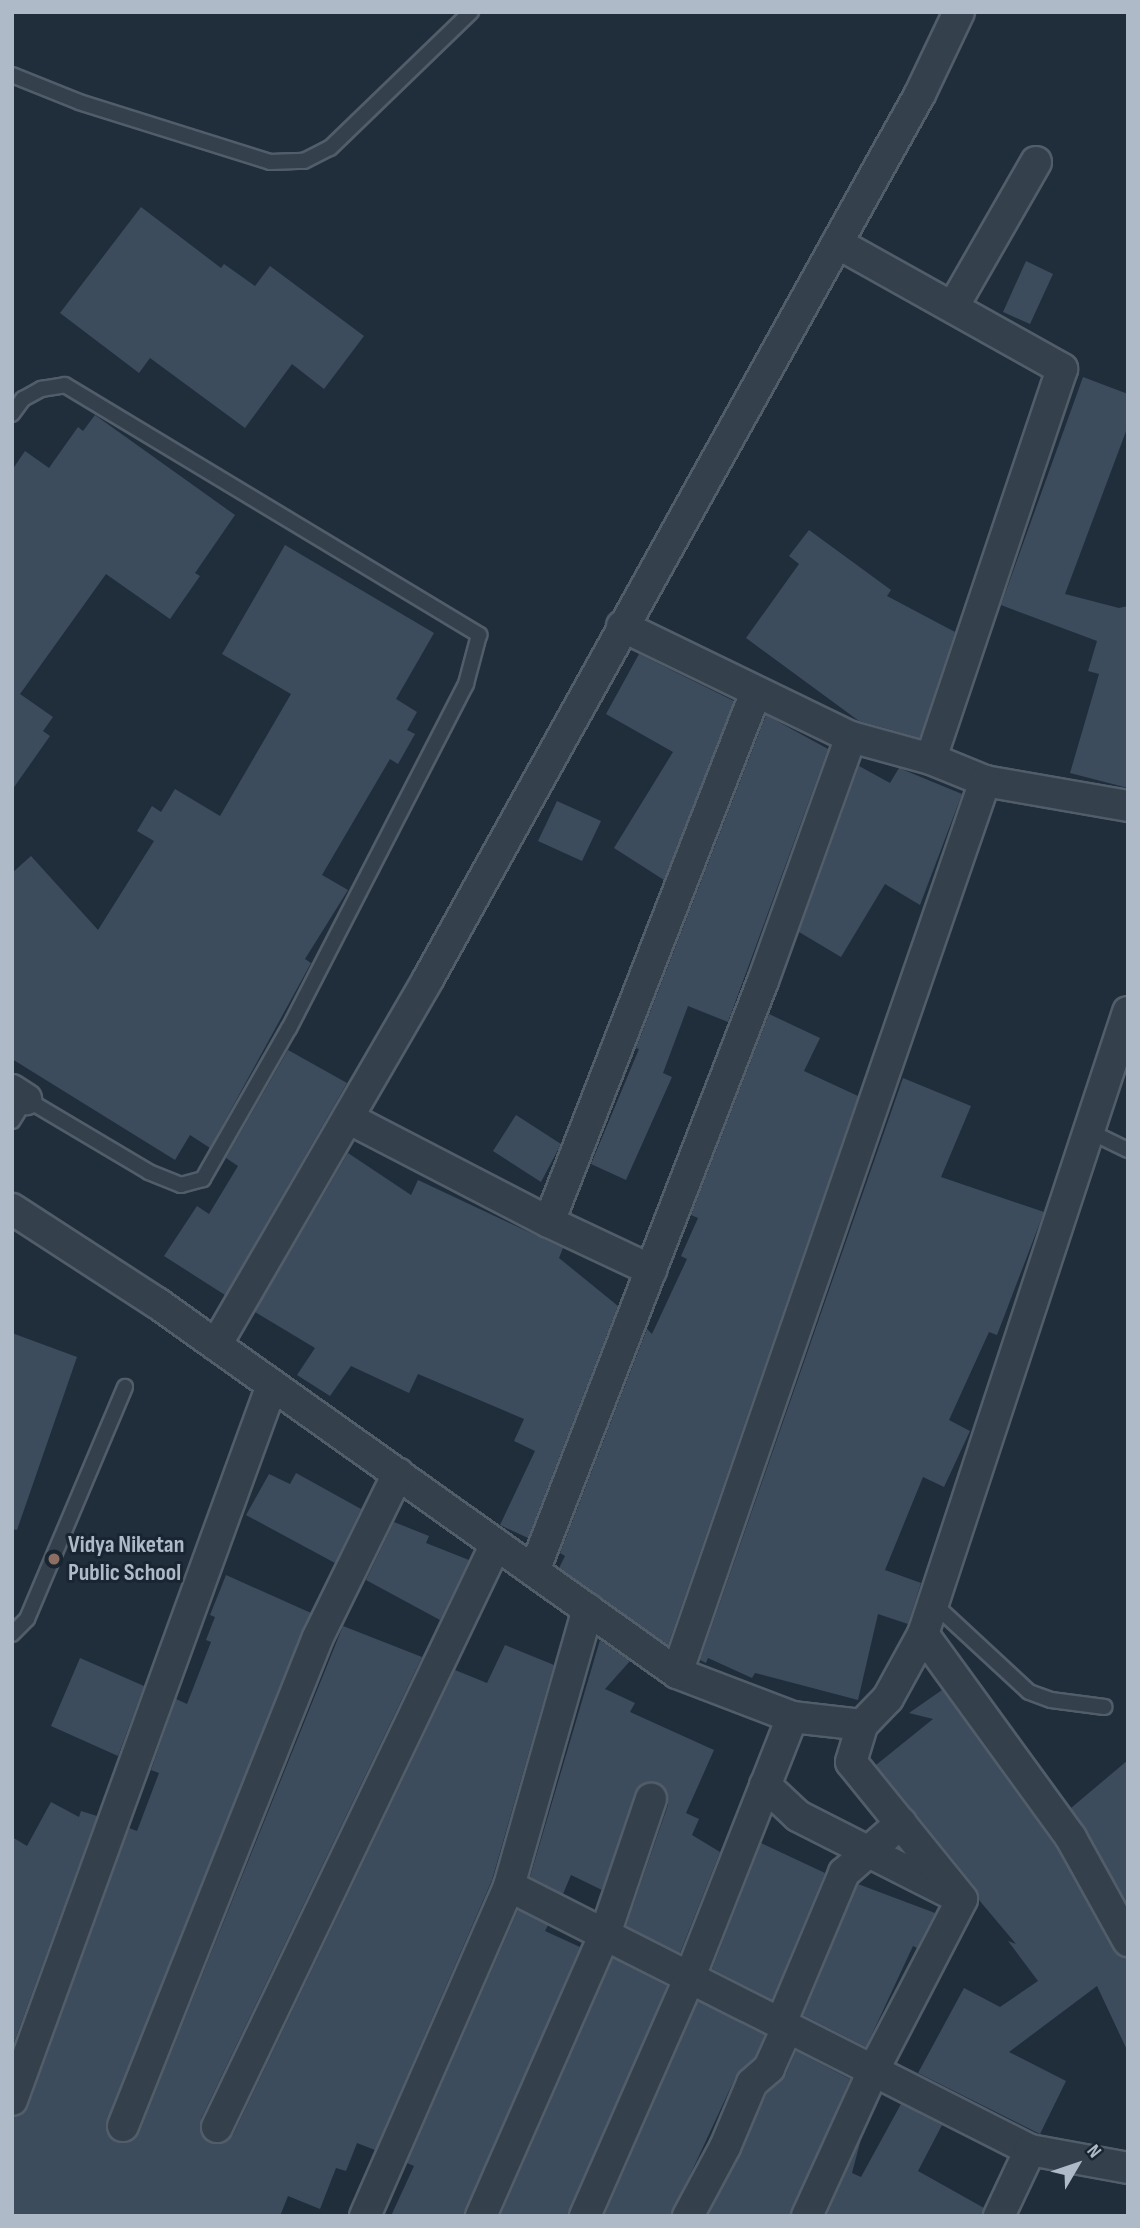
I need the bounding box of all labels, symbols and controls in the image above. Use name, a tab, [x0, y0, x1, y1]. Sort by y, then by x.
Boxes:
place label: Vidya Niketan Public School	[68, 1531, 184, 1587]
marker: Vidya Niketan Public School	[46, 1551, 62, 1567]
north arrow	[1042, 2130, 1112, 2200]
text: N	[1082, 2140, 1106, 2163]

